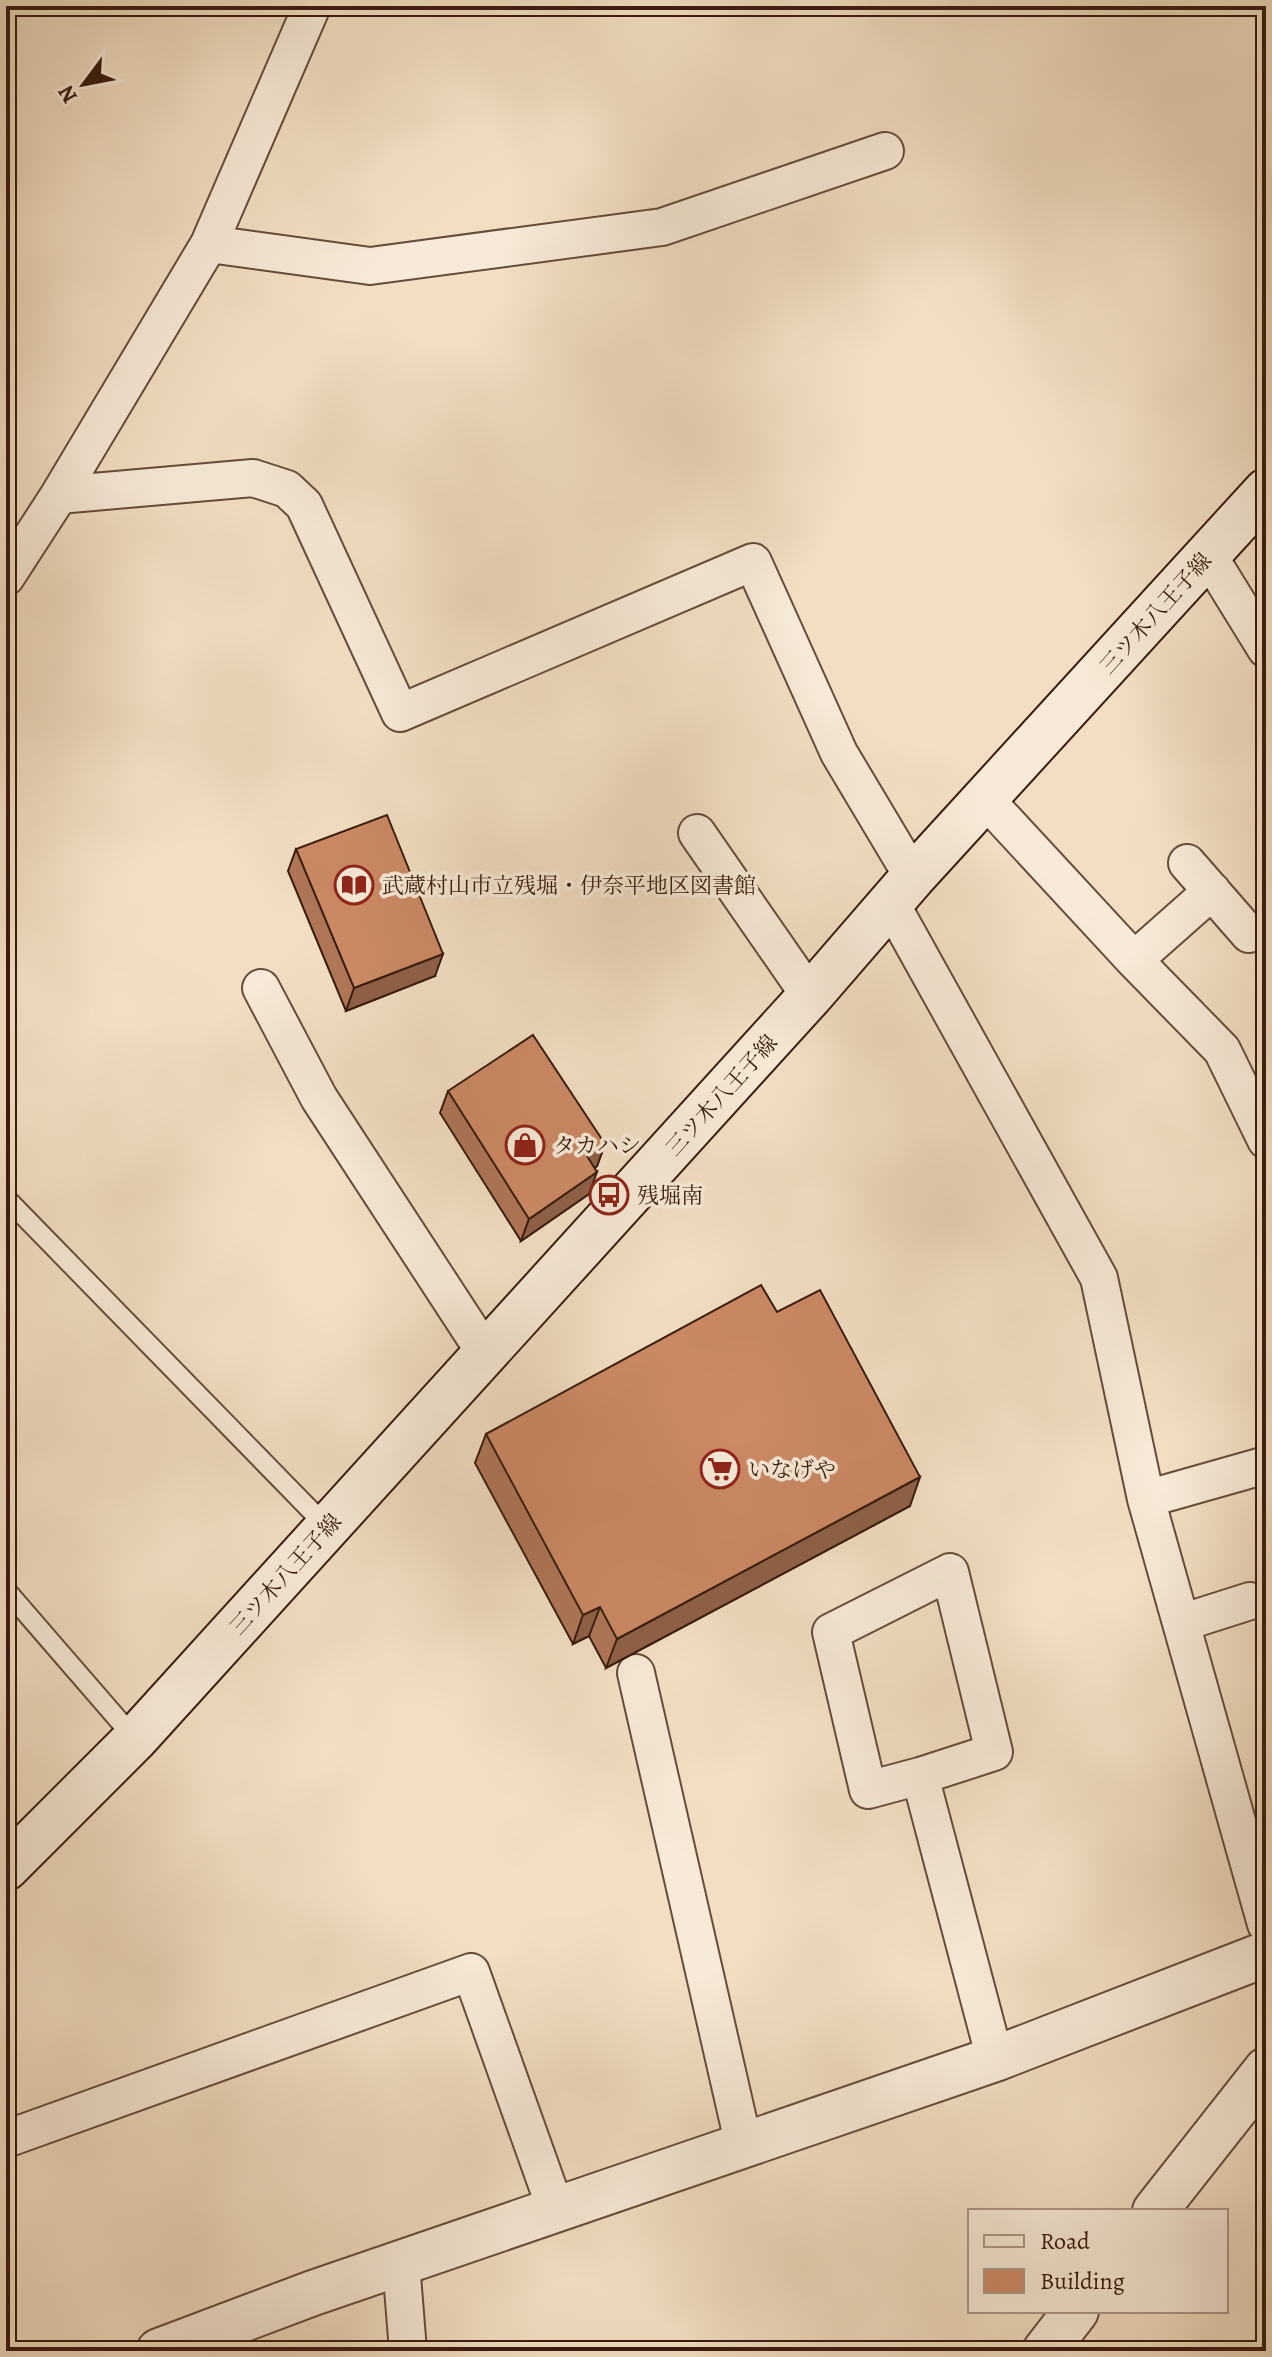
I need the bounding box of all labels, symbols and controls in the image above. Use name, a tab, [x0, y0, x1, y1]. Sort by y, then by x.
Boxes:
north arrow	[44, 44, 124, 124]
text: N	[51, 79, 85, 109]
street label: 三ツ木八王子線	[1093, 546, 1218, 681]
library icon: 武蔵村山市立残堀・伊奈平地区図書館	[333, 864, 375, 906]
place label: 武蔵村山市立残堀・伊奈平地区図書館	[382, 871, 756, 901]
street label: 三ツ木八王子線	[659, 1028, 784, 1163]
shop icon: タカハシ	[504, 1124, 546, 1166]
place label: タカハシ	[553, 1131, 641, 1161]
bus stop icon: 残堀南	[588, 1174, 630, 1216]
place label: 残堀南	[637, 1181, 703, 1211]
supermarket icon: いなげや	[699, 1448, 741, 1490]
place label: いなげや	[748, 1455, 836, 1485]
street label: 三ツ木八王子線	[223, 1507, 348, 1642]
legend	[968, 2209, 1228, 2313]
text: Road	[1040, 2225, 1090, 2257]
text: Building	[1040, 2265, 1125, 2297]

